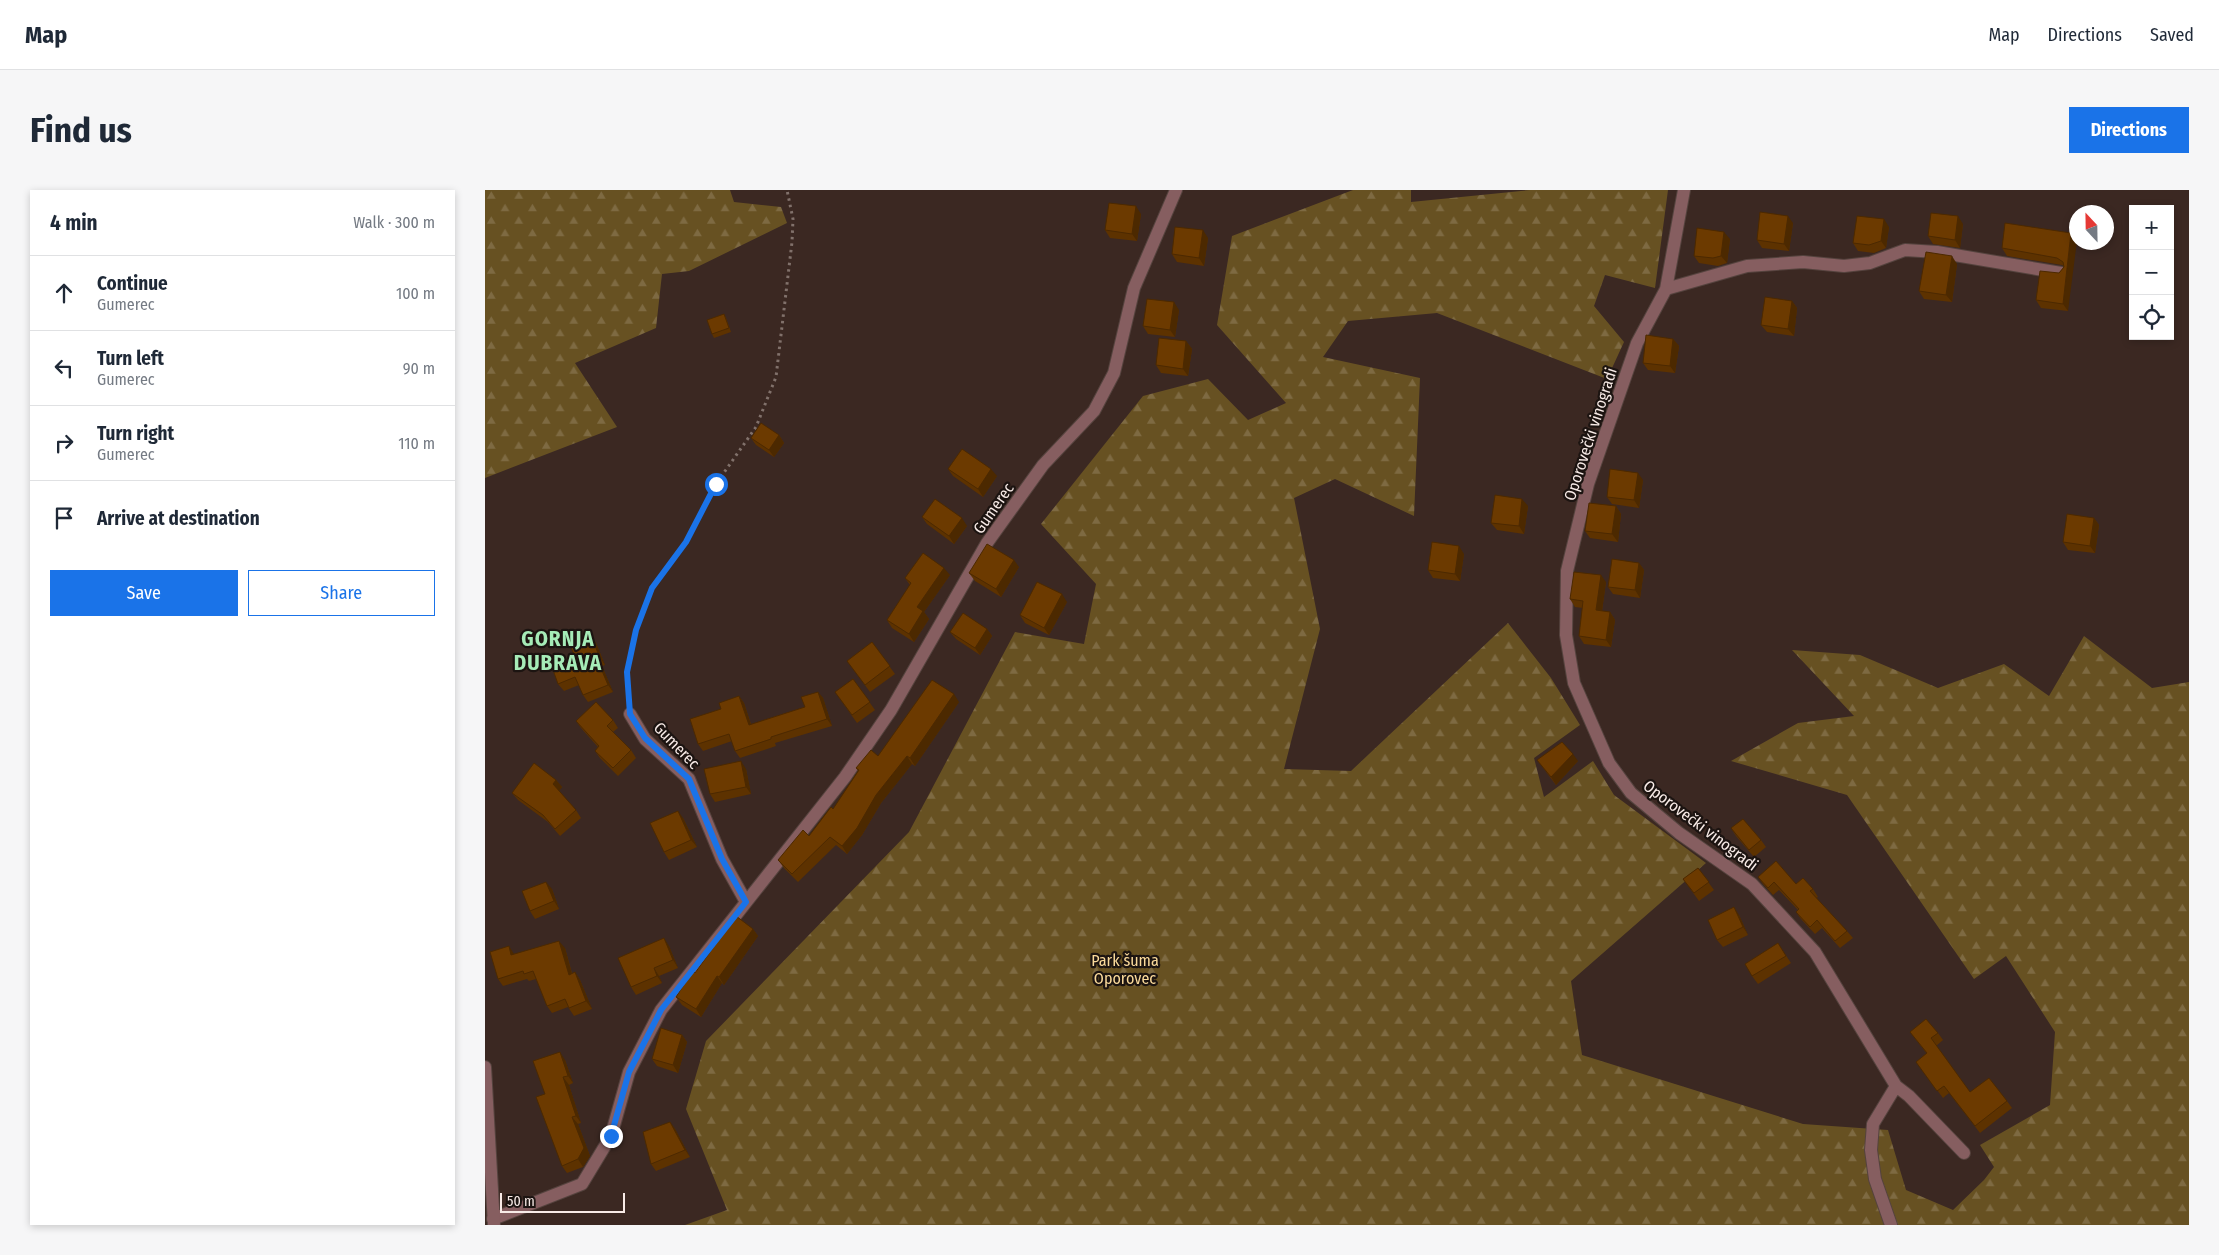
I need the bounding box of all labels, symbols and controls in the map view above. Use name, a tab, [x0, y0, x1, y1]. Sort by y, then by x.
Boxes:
text: Map	[25, 21, 67, 49]
text: Map	[1988, 24, 2020, 46]
text: Directions	[2048, 24, 2122, 46]
text: Saved	[2150, 24, 2194, 46]
button: Directions	[2069, 107, 2189, 153]
text: Find us	[30, 109, 132, 151]
north arrow	[2069, 205, 2114, 250]
map controls	[2129, 205, 2174, 340]
button: +	[2129, 205, 2174, 250]
text: 4 min	[50, 210, 98, 236]
text: Walk · 300 m	[353, 213, 435, 232]
button: −	[2129, 250, 2174, 295]
text: Continue	[97, 272, 168, 295]
icon: ahead	[50, 279, 78, 307]
text: 100 m	[396, 284, 435, 303]
text: Gumerec	[97, 295, 155, 314]
button: locate	[2129, 295, 2174, 340]
text: Turn left	[97, 347, 164, 370]
icon: left	[50, 354, 78, 382]
text: 90 m	[403, 359, 435, 378]
street label: Oporovečki vinogradi	[1560, 365, 1621, 503]
text: Gumerec	[97, 370, 155, 389]
text: Turn right	[97, 422, 174, 445]
icon: right	[50, 429, 78, 457]
text: 110 m	[398, 434, 435, 453]
text: Gumerec	[97, 445, 155, 464]
route start	[705, 473, 728, 496]
street label: Gumerec	[969, 479, 1018, 537]
icon: arrive	[50, 504, 78, 532]
text: Arrive at destination	[97, 507, 260, 530]
button: Save	[50, 570, 238, 616]
button: Share	[248, 570, 435, 616]
district label: GORNJA DUBRAVA	[514, 626, 602, 676]
street label: Gumerec	[650, 718, 704, 773]
street label: Oporovečki vinogradi	[1640, 776, 1762, 875]
park label: Park šuma Oporovec	[1091, 951, 1159, 988]
route end	[600, 1125, 623, 1148]
scale bar	[500, 1190, 625, 1213]
text: 50 m	[507, 1193, 535, 1210]

